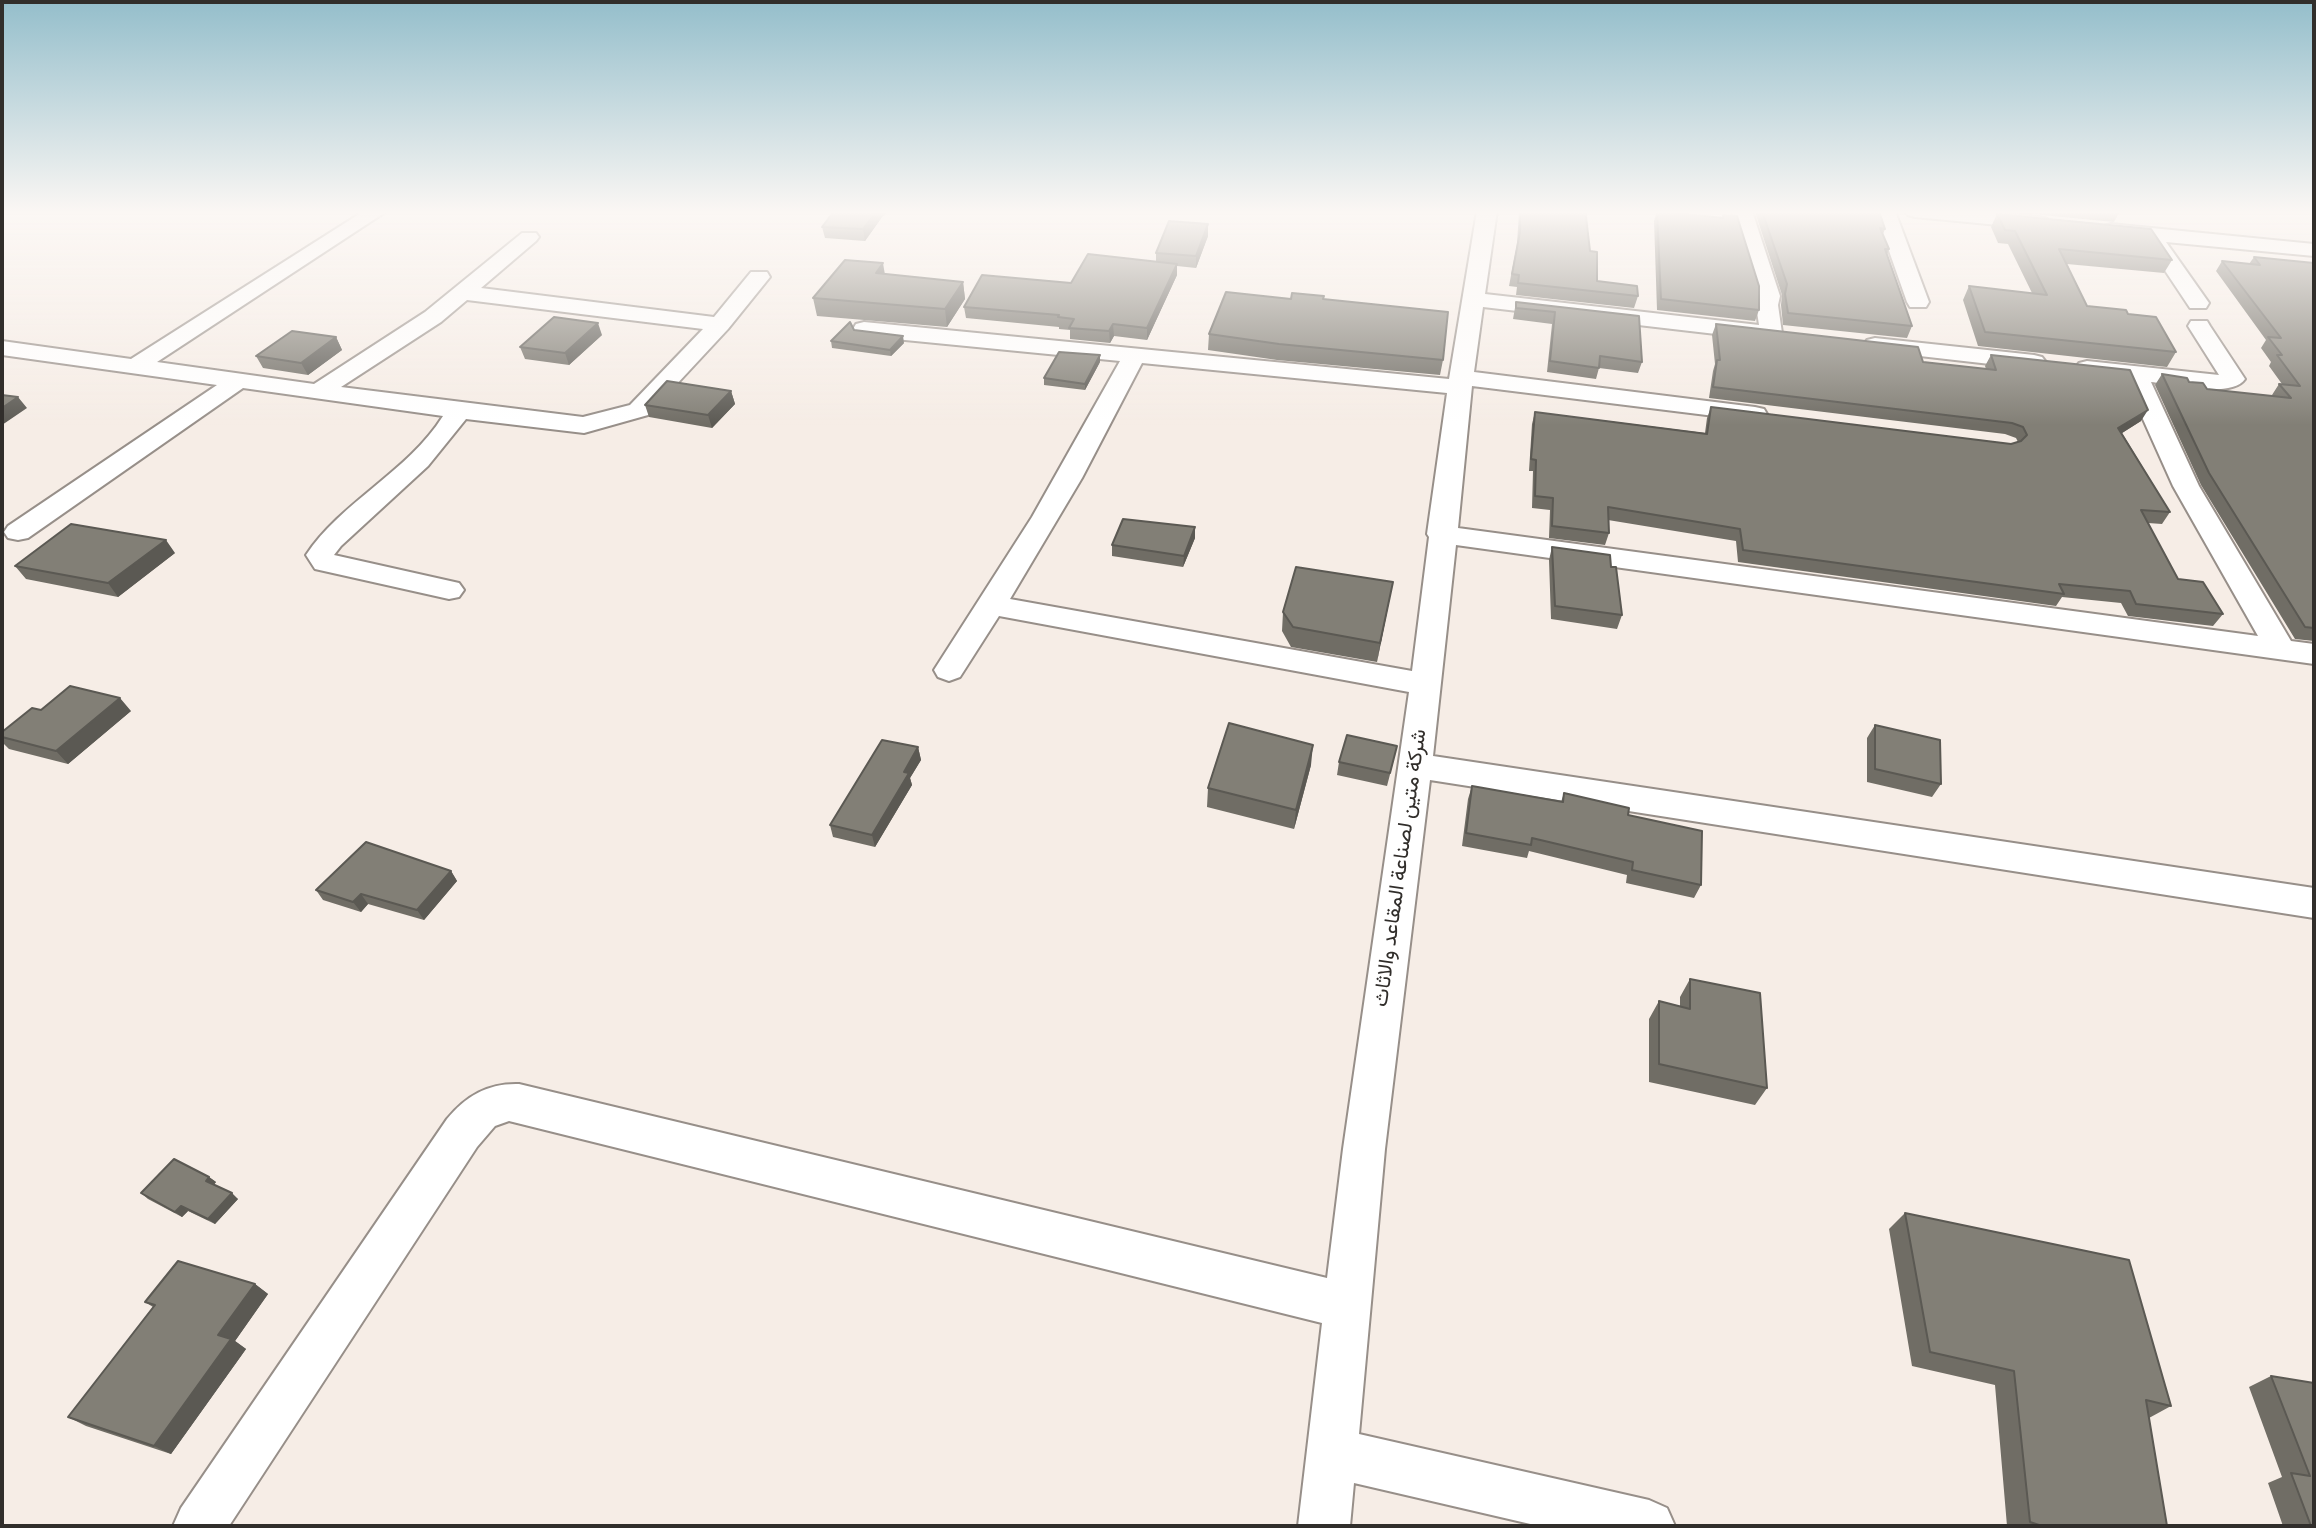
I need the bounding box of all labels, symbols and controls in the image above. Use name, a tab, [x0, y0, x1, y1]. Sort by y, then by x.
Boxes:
street label: شركة متين لصناعة المقاعد والاثاث	[1369, 728, 1433, 1008]

